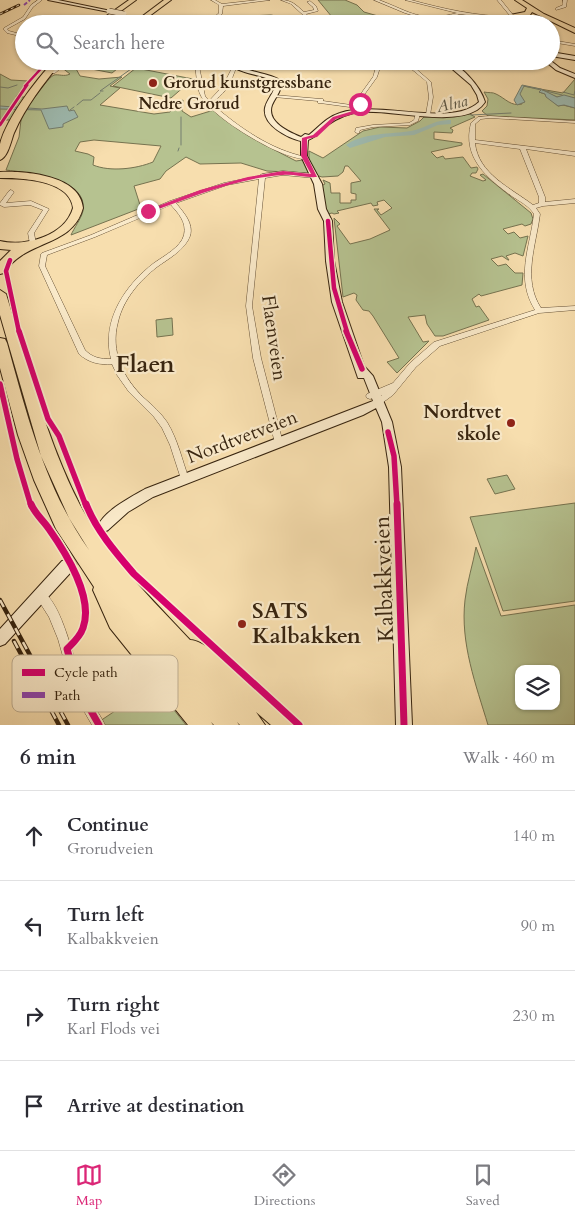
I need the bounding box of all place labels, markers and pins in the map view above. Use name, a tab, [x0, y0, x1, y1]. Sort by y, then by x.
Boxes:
place label: Grorud kunstgressbane	[163, 72, 332, 94]
marker: Grorud kunstgressbane	[147, 77, 159, 89]
place label: Nordtvet skole	[423, 399, 501, 447]
marker: Nordtvet skole	[505, 417, 517, 429]
place label: SATS Kalbakken	[252, 596, 361, 651]
marker: SATS Kalbakken	[236, 618, 248, 630]

